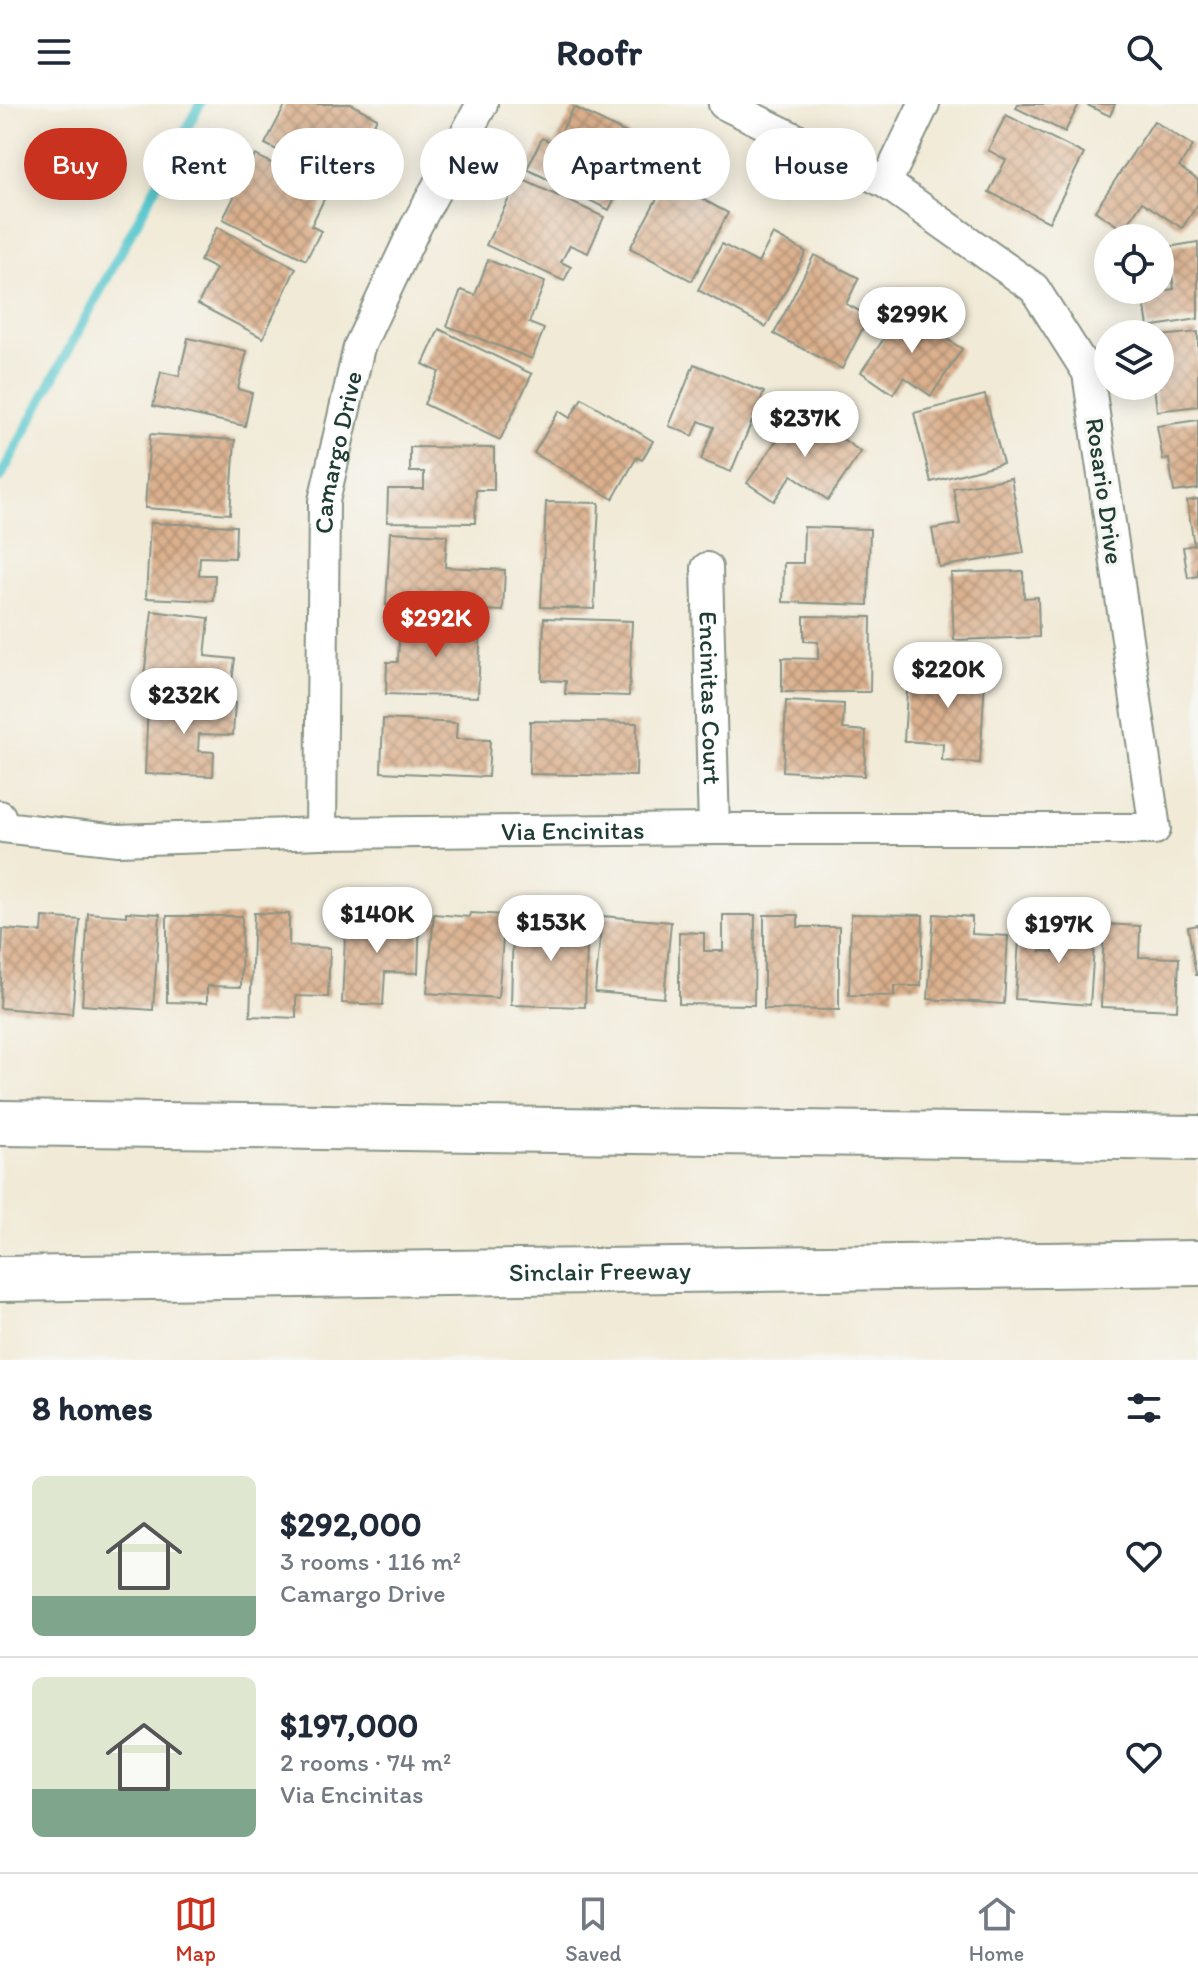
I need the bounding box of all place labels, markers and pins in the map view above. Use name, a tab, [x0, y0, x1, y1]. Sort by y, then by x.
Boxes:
pin: $299K	[856, 287, 968, 355]
pin: $237K	[749, 391, 861, 459]
pin: $292K	[380, 591, 492, 659]
pin: $220K	[892, 642, 1004, 710]
pin: $232K	[128, 668, 240, 736]
pin: $140K	[321, 887, 433, 955]
pin: $153K	[495, 895, 607, 963]
pin: $197K	[1003, 897, 1115, 965]

